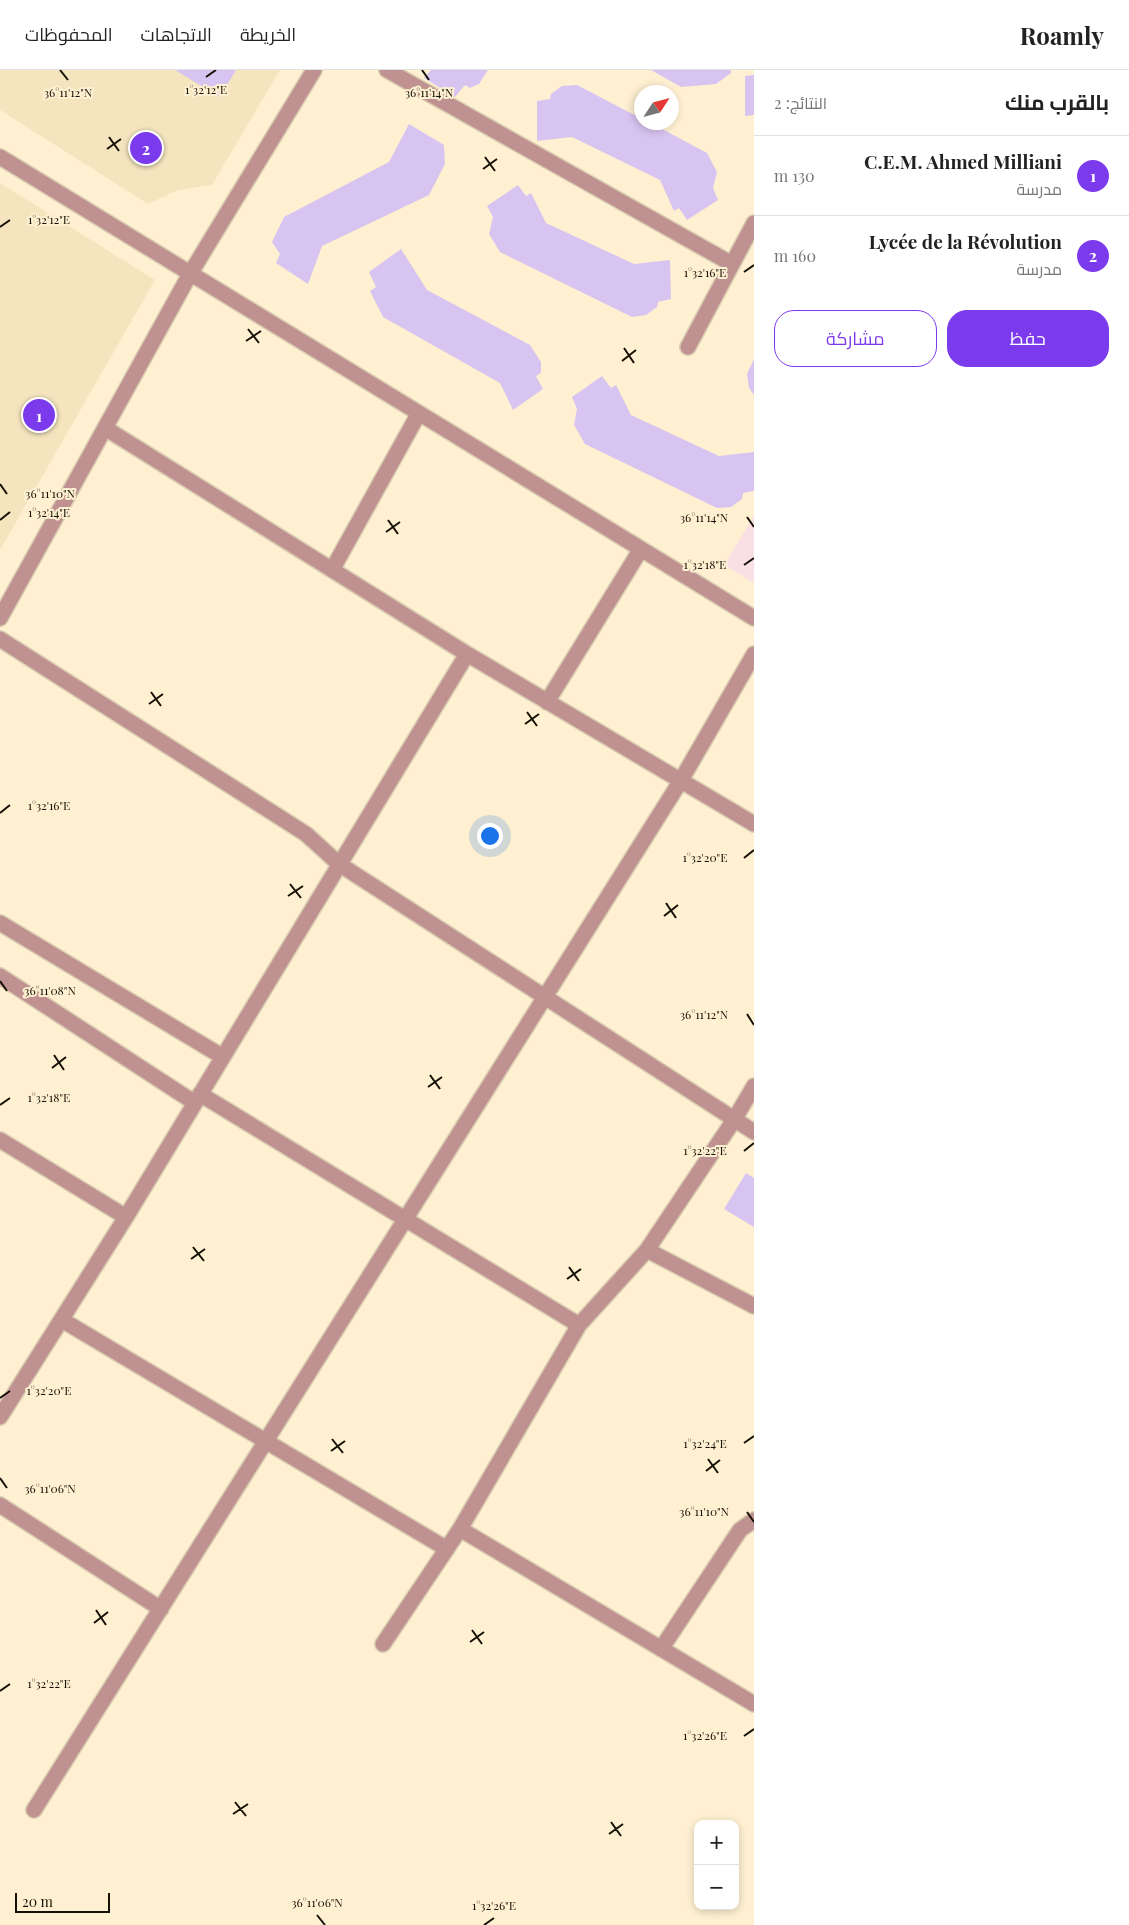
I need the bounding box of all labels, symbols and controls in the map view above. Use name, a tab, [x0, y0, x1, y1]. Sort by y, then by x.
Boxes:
text: Roamly	[1020, 19, 1104, 51]
text: المحفوظات	[25, 22, 113, 46]
text: الاتجاهات	[141, 22, 212, 46]
text: الخريطة	[240, 22, 296, 46]
text: 1°32'12"E	[185, 81, 227, 97]
text: 36°11'12"N	[44, 84, 93, 100]
text: 36°11'14"N	[405, 84, 454, 100]
north arrow	[634, 85, 679, 130]
text: بالقرب منك	[1005, 87, 1109, 115]
text: النتائج: 2	[774, 92, 827, 113]
pin: 2	[130, 129, 162, 167]
text: C.E.M. Ahmed Milliani	[864, 148, 1062, 174]
text: 130 m	[774, 165, 815, 186]
text: 1	[1090, 165, 1096, 186]
text: مدرسة	[1016, 178, 1062, 199]
text: 1°32'12"E	[28, 211, 70, 227]
text: Lycée de la Révolution	[869, 228, 1062, 254]
text: 160 m	[774, 245, 816, 266]
text: 2	[1089, 245, 1097, 266]
text: مدرسة	[1016, 258, 1062, 279]
text: 1°32'16"E	[684, 264, 726, 280]
button: مشاركة	[774, 310, 937, 367]
button: حفظ	[947, 310, 1109, 367]
pin: 1	[23, 396, 55, 434]
text: 36°11'10"N	[25, 485, 76, 501]
text: 1°32'14"E	[28, 504, 70, 520]
text: 36°11'14"N	[680, 509, 729, 525]
text: 1°32'18"E	[684, 556, 726, 572]
text: 1°32'16"E	[28, 797, 70, 813]
your location	[477, 823, 503, 849]
text: 1°32'20"E	[683, 849, 727, 865]
text: 36°11'08"N	[24, 982, 76, 998]
text: 36°11'12"N	[680, 1006, 729, 1022]
text: 1°32'18"E	[28, 1089, 70, 1105]
text: 1°32'22"E	[683, 1142, 727, 1158]
text: 1°32'20"E	[27, 1382, 71, 1398]
text: 1°32'24"E	[683, 1435, 727, 1451]
text: 36°11'06"N	[24, 1480, 76, 1496]
text: 36°11'10"N	[679, 1503, 730, 1519]
text: 1°32'22"E	[27, 1675, 71, 1691]
text: 1°32'26"E	[683, 1727, 727, 1743]
map controls	[694, 1820, 739, 1910]
button: +	[694, 1820, 739, 1865]
button: −	[694, 1865, 739, 1910]
scale bar	[15, 1890, 110, 1913]
text: 20 m	[22, 1892, 53, 1911]
text: 36°11'06"N	[291, 1894, 343, 1910]
text: 1°32'26"E	[472, 1897, 516, 1913]

